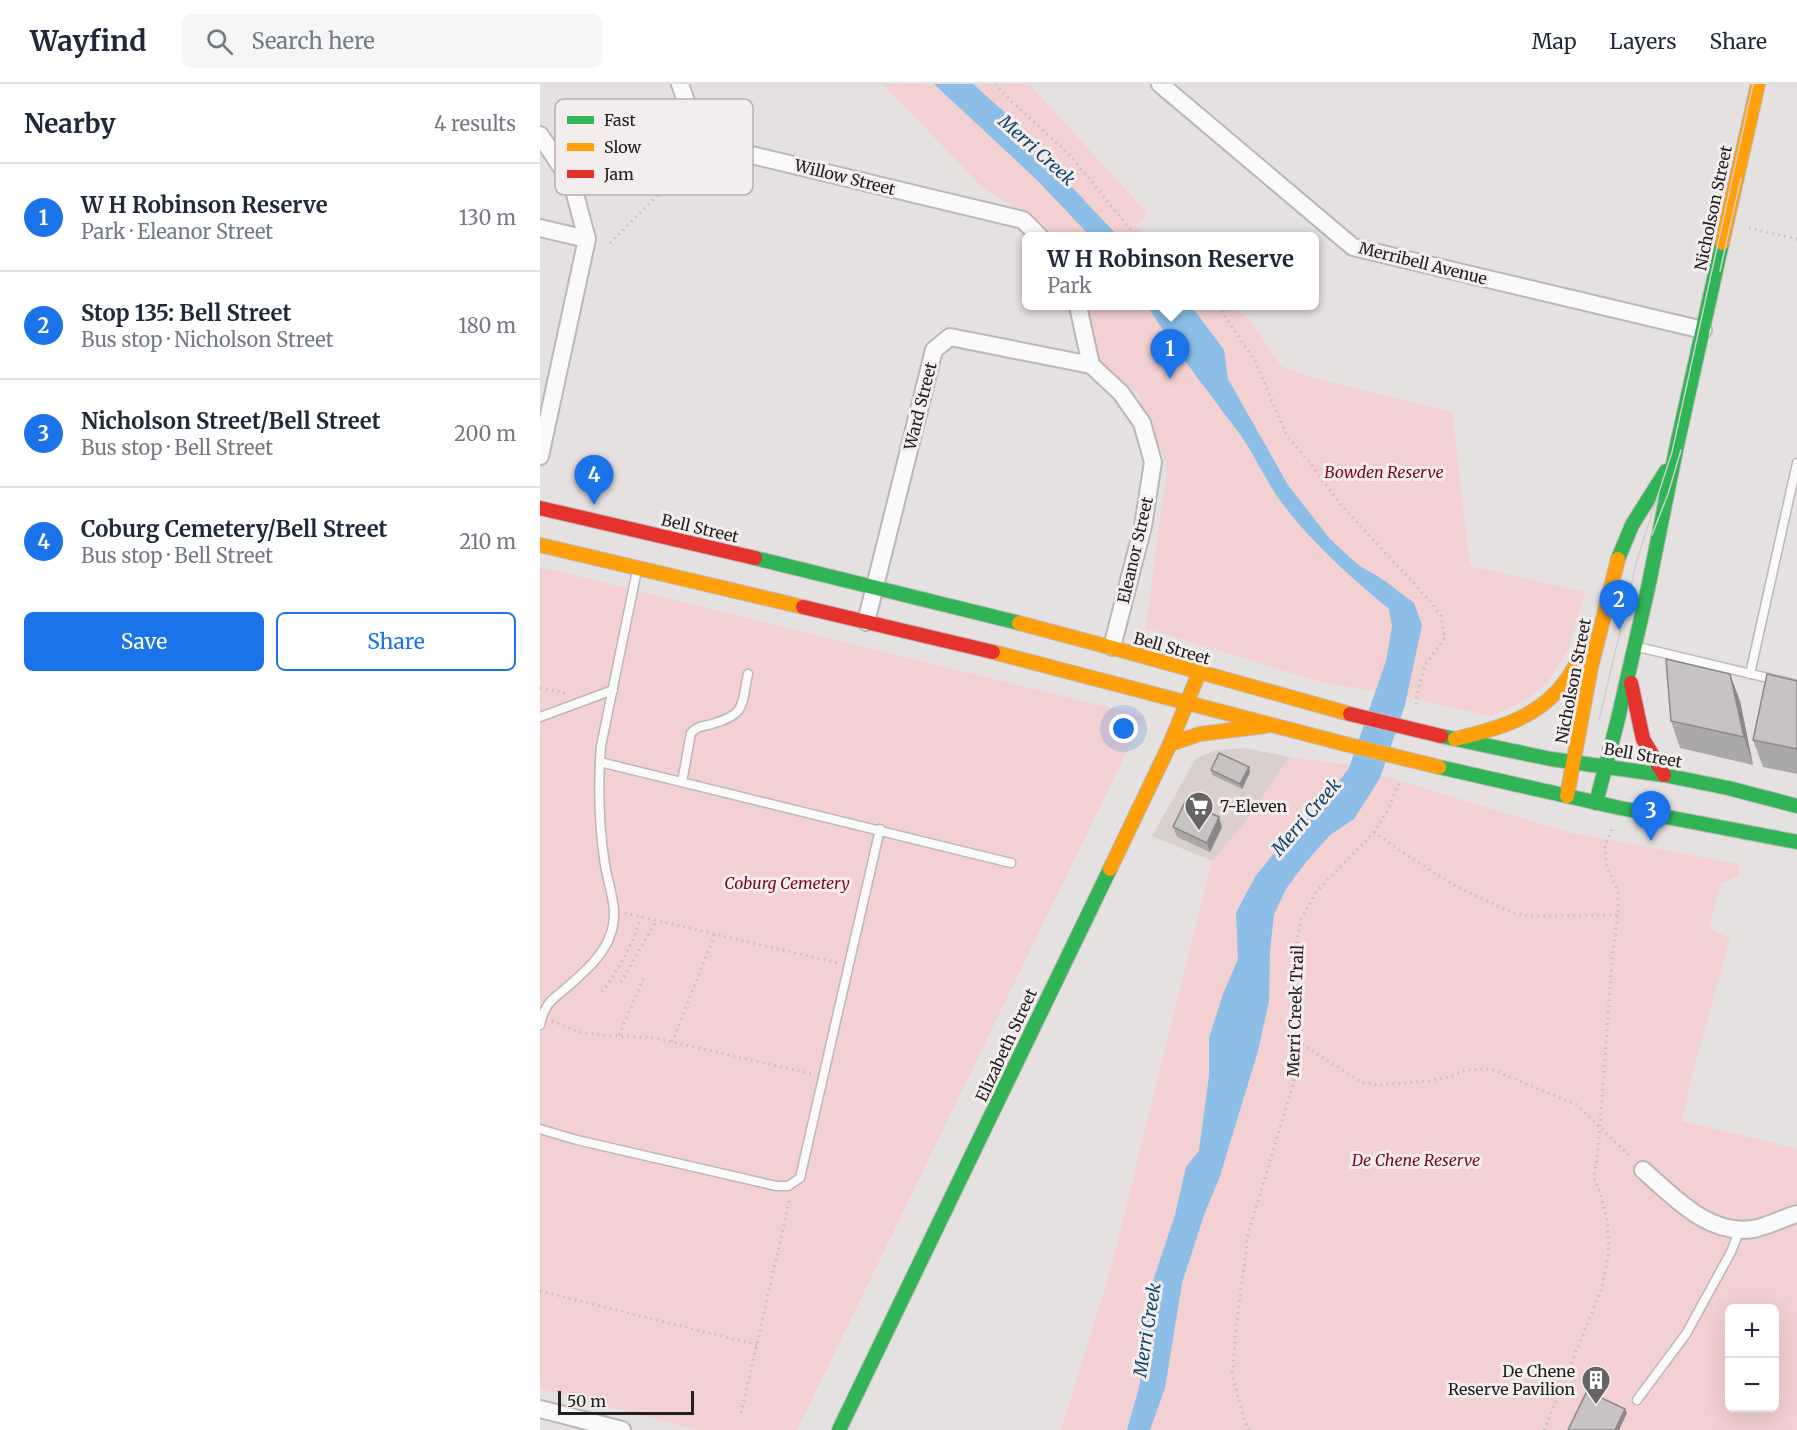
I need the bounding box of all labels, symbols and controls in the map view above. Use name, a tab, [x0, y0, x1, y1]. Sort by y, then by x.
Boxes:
search box	[182, 14, 602, 68]
text: Wayfind	[30, 23, 146, 59]
icon: search	[203, 25, 236, 58]
text: Search here	[251, 27, 375, 55]
text: Map	[1532, 28, 1577, 55]
text: Layers	[1610, 28, 1677, 55]
text: Share	[1710, 28, 1767, 55]
legend	[555, 99, 753, 195]
text: Nearby	[24, 107, 116, 140]
water label: Merri Creek	[993, 109, 1080, 190]
text: Fast	[604, 110, 637, 130]
text: 4 results	[434, 111, 516, 136]
text: Slow	[604, 137, 642, 157]
street label: Nicholson Street	[1690, 143, 1736, 272]
street label: Willow Street	[792, 155, 898, 199]
text: Jam	[603, 164, 634, 184]
text: W H Robinson Reserve	[81, 191, 328, 219]
text: 1	[39, 205, 48, 230]
text: 130 m	[459, 205, 516, 230]
text: Park · Eleanor Street	[81, 219, 273, 244]
popup	[1022, 232, 1319, 310]
street label: Merribell Avenue	[1357, 237, 1489, 289]
text: W H Robinson Reserve	[1047, 245, 1294, 273]
text: Park	[1047, 273, 1092, 298]
text: Stop 135: Bell Street	[81, 299, 291, 327]
text: 2	[38, 313, 49, 338]
text: 180 m	[458, 313, 516, 338]
text: Bus stop · Nicholson Street	[81, 327, 333, 352]
pin: 1	[1150, 330, 1190, 379]
street label: Ward Street	[899, 359, 941, 453]
text: Nicholson Street/Bell Street	[81, 407, 381, 435]
text: 3	[38, 421, 49, 446]
text: 200 m	[454, 421, 516, 446]
text: Bus stop · Bell Street	[81, 435, 273, 460]
pin: 4	[574, 456, 614, 505]
park label: Bowden Reserve	[1324, 462, 1444, 482]
street label: Eleanor Street	[1113, 494, 1157, 605]
street label: Bell Street	[659, 509, 741, 547]
text: Coburg Cemetery/Bell Street	[81, 515, 387, 543]
text: 4	[37, 529, 50, 554]
text: 210 m	[459, 529, 516, 554]
text: Bus stop · Bell Street	[81, 543, 273, 568]
pin: 2	[1600, 580, 1638, 630]
button: Save	[24, 612, 264, 671]
button: Share	[276, 612, 516, 671]
street label: Nicholson Street	[1551, 616, 1595, 745]
street label: Bell Street	[1131, 628, 1213, 669]
your location	[1109, 714, 1138, 743]
street label: Bell Street	[1602, 738, 1684, 772]
water label: Merri Creek	[1265, 773, 1346, 861]
supermarket icon: 7-Eleven	[1183, 790, 1215, 832]
pin: 3	[1632, 792, 1670, 841]
place label: 7-Eleven	[1220, 796, 1288, 816]
park label: Coburg Cemetery	[724, 873, 850, 893]
street label: Merri Creek Trail	[1283, 944, 1307, 1077]
street label: Elizabeth Street	[971, 985, 1041, 1105]
park label: De Chene Reserve	[1351, 1150, 1480, 1170]
water label: Merri Creek	[1128, 1281, 1166, 1380]
map controls	[1725, 1304, 1779, 1412]
button: +	[1725, 1304, 1779, 1358]
button: −	[1725, 1358, 1779, 1412]
place label: De Chene Reserve Pavilion	[1448, 1361, 1575, 1399]
building icon: De Chene Reserve Pavilion	[1580, 1364, 1612, 1406]
scale bar	[558, 1388, 694, 1416]
text: 50 m	[567, 1391, 606, 1411]

